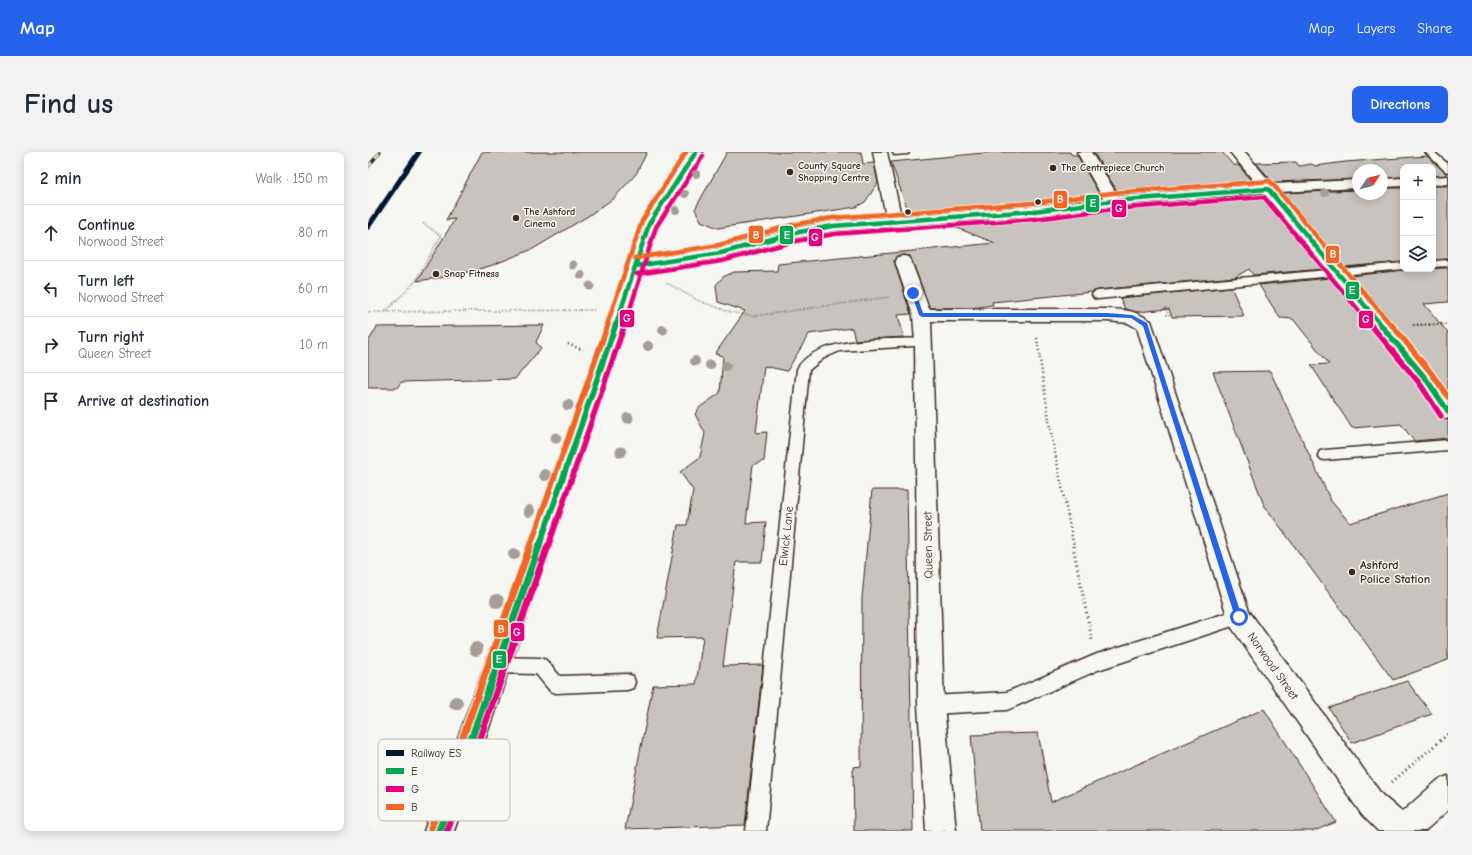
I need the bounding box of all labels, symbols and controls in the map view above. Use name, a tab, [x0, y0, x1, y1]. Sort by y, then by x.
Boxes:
text: Map	[20, 17, 55, 39]
text: Map	[1308, 20, 1335, 37]
text: Layers	[1357, 20, 1395, 37]
text: Share	[1417, 20, 1452, 37]
button: Directions	[1352, 86, 1448, 123]
text: Find us	[24, 88, 113, 120]
place label: County Square Shopping Centre	[798, 160, 870, 184]
place label: The Centrepiece Church	[1061, 162, 1164, 174]
marker: The Centrepiece Church	[1048, 163, 1058, 173]
north arrow	[1352, 164, 1388, 200]
map controls	[1400, 164, 1436, 272]
button: +	[1400, 164, 1436, 200]
marker: County Square Shopping Centre	[785, 167, 795, 177]
text: 2 min	[40, 169, 81, 188]
text: Walk · 150 m	[256, 171, 328, 186]
line badge: B	[1053, 190, 1068, 209]
text: B	[1057, 193, 1064, 206]
line badge: E	[1085, 194, 1100, 213]
unlabelled marker	[1033, 197, 1043, 207]
text: E	[1090, 197, 1097, 210]
line badge: G	[1111, 199, 1127, 218]
button: −	[1400, 200, 1436, 236]
text: G	[1115, 202, 1123, 215]
place label: The Ashford Cinema	[524, 206, 575, 230]
unlabelled marker	[903, 207, 913, 217]
marker: The Ashford Cinema	[511, 213, 521, 223]
text: Continue	[78, 216, 135, 234]
icon: ahead	[40, 222, 62, 244]
text: 80 m	[298, 225, 328, 240]
line badge: B	[748, 225, 764, 244]
line badge: E	[779, 225, 794, 245]
line badge: G	[808, 228, 823, 247]
text: B	[753, 229, 760, 242]
text: E	[784, 229, 791, 242]
text: G	[811, 231, 819, 244]
text: Norwood Street	[78, 234, 164, 249]
button: layers	[1400, 236, 1436, 272]
line badge: B	[1325, 245, 1340, 264]
text: B	[1330, 248, 1337, 261]
place label: Snap Fitness	[444, 268, 499, 280]
marker: Snap Fitness	[431, 269, 441, 279]
text: Turn left	[78, 272, 134, 290]
icon: left	[40, 278, 62, 300]
text: 60 m	[298, 281, 328, 296]
line badge: E	[1345, 281, 1360, 300]
route end	[904, 284, 922, 302]
text: E	[1349, 284, 1356, 297]
text: Norwood Street	[78, 290, 164, 305]
line badge: G	[619, 309, 635, 328]
line badge: G	[1358, 310, 1374, 329]
text: G	[623, 312, 631, 325]
text: G	[1362, 313, 1370, 326]
text: Turn right	[78, 328, 144, 346]
icon: right	[40, 334, 62, 356]
text: 10 m	[300, 337, 328, 352]
text: Queen Street	[78, 346, 151, 361]
icon: arrive	[40, 390, 62, 412]
text: Arrive at destination	[78, 392, 209, 410]
street label: Elwick Lane	[776, 505, 796, 567]
street label: Queen Street	[920, 511, 936, 579]
place label: Ashford Police Station	[1360, 558, 1430, 586]
marker: Ashford Police Station	[1347, 567, 1357, 577]
route start	[1230, 608, 1248, 626]
line badge: B	[493, 619, 509, 638]
line badge: G	[510, 622, 525, 642]
text: B	[498, 623, 505, 636]
text: G	[513, 626, 521, 639]
street label: Norwood Street	[1245, 630, 1302, 703]
line badge: E	[492, 650, 507, 669]
text: E	[496, 653, 503, 666]
legend	[378, 739, 510, 821]
text: Railway ES	[411, 747, 461, 760]
text: E	[411, 765, 418, 778]
text: G	[411, 783, 419, 796]
text: B	[411, 801, 418, 814]

